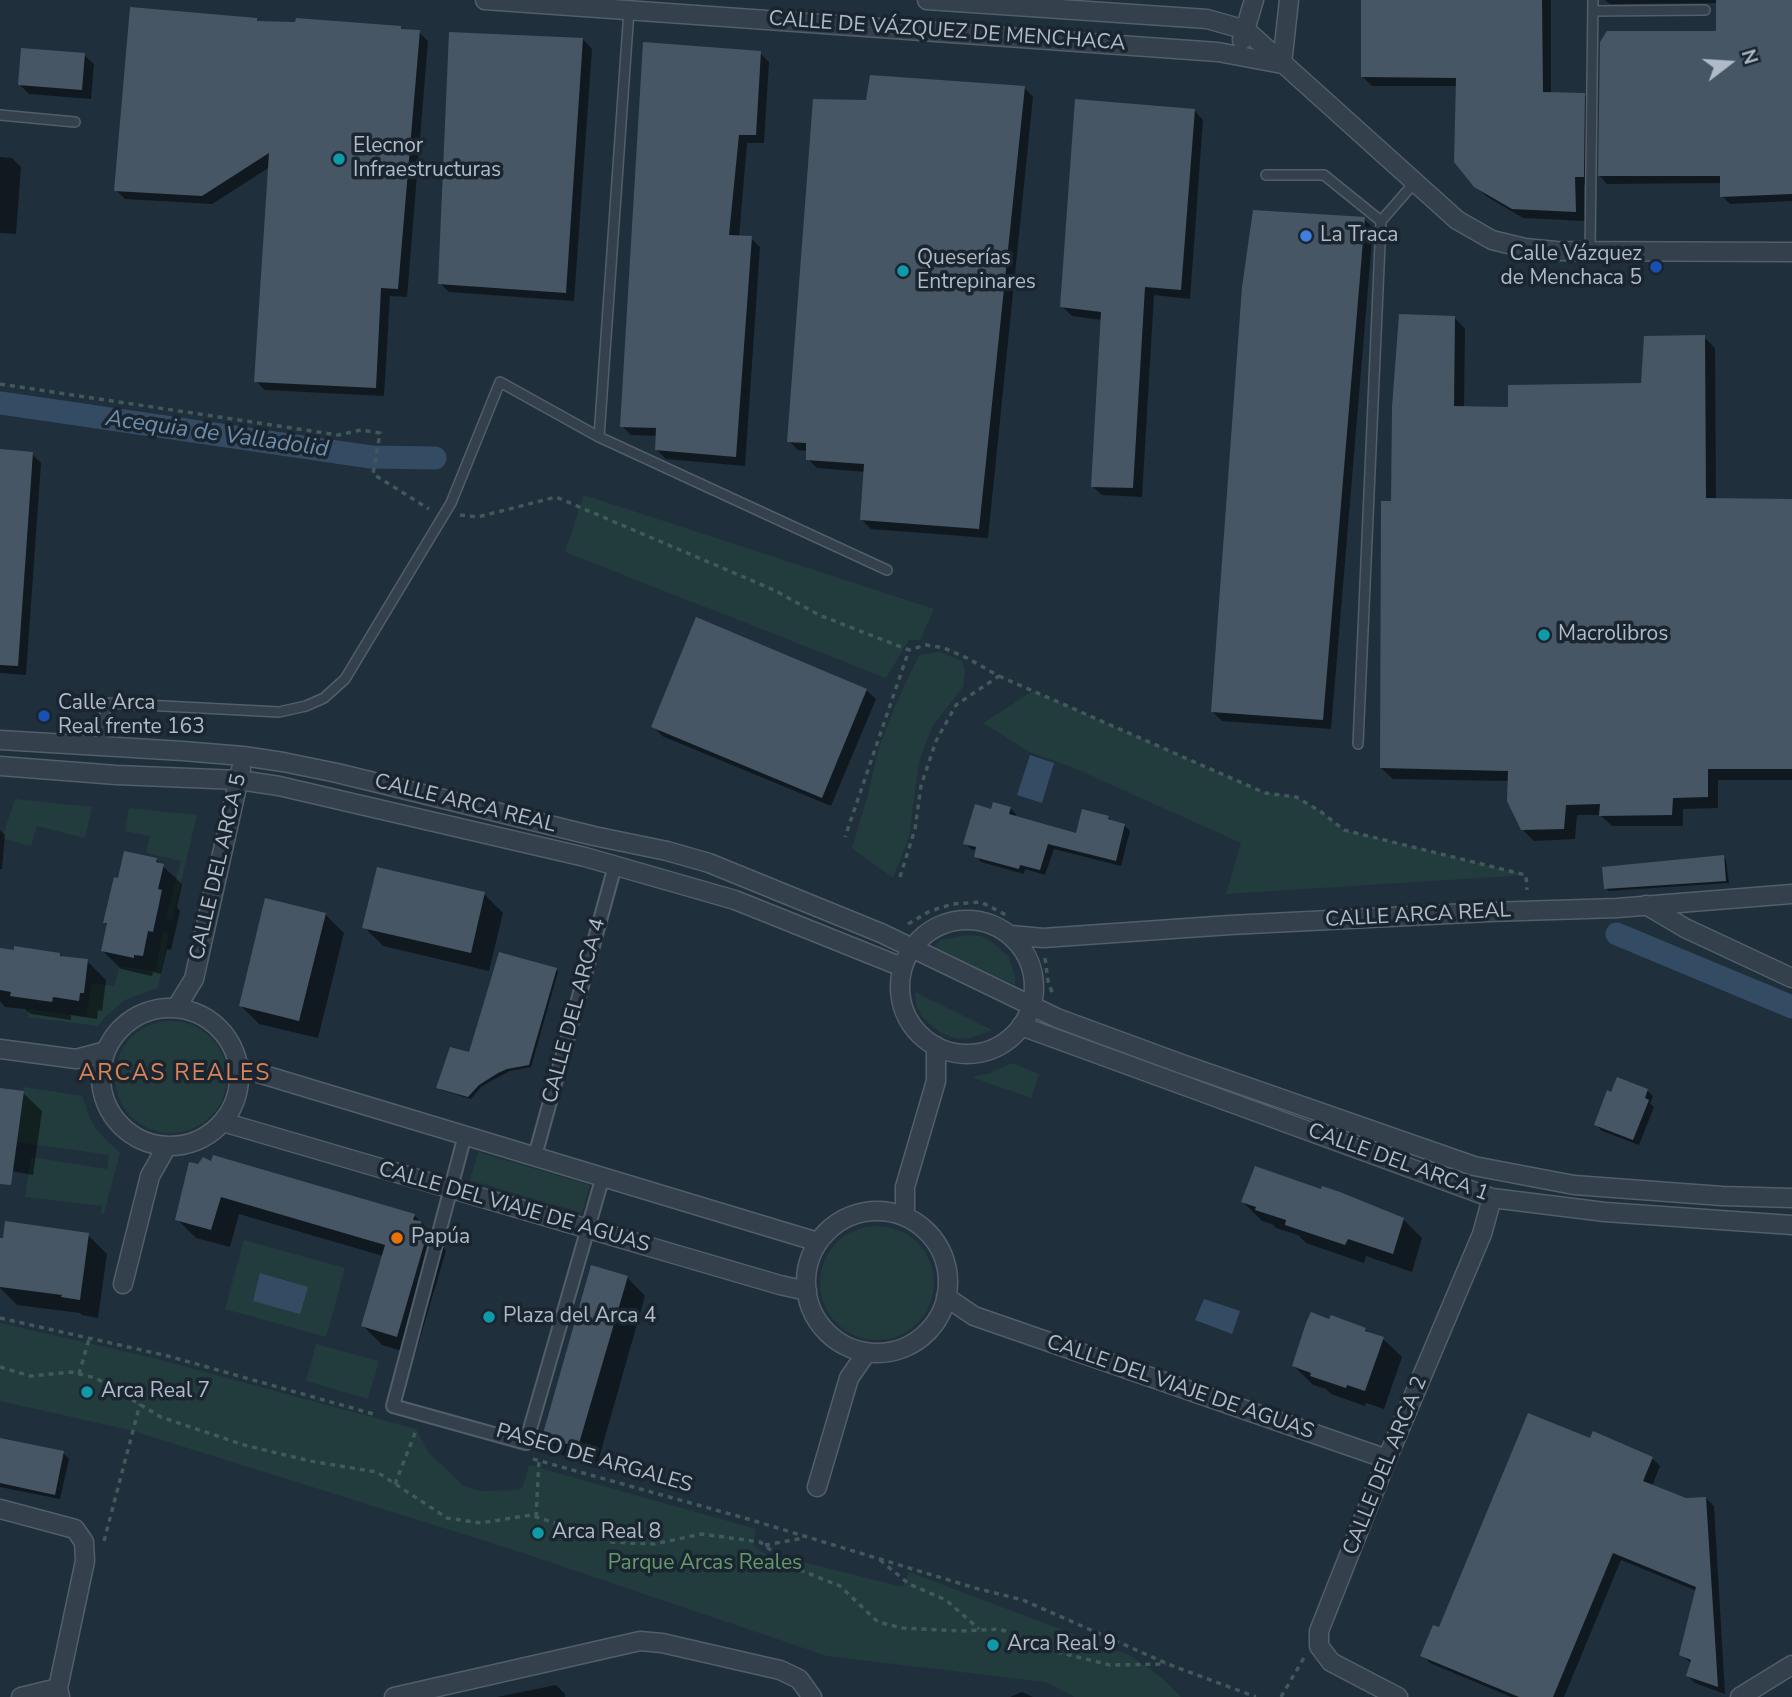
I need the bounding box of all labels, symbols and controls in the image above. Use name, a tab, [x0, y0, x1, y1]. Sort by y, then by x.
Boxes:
street label: CALLE DE VÁZQUEZ DE MENCHACA	[768, 7, 1126, 57]
north arrow	[1694, 28, 1764, 98]
text: N	[1735, 46, 1764, 67]
place label: Elecnor Infraestructuras	[353, 134, 501, 184]
marker: Elecnor Infraestructuras	[331, 151, 347, 167]
place label: La Traca	[1320, 223, 1398, 249]
marker: La Traca	[1298, 228, 1314, 244]
place label: Calle Vázquez de Menchaca 5	[1501, 242, 1642, 292]
place label: Queserías Entrepinares	[917, 246, 1036, 296]
marker: Calle Vázquez de Menchaca 5	[1648, 259, 1664, 275]
marker: Queserías Entrepinares	[895, 263, 911, 279]
water label: Acequia de Valladolid	[104, 406, 330, 464]
place label: Macrolibros	[1558, 622, 1668, 648]
marker: Macrolibros	[1536, 627, 1552, 643]
place label: Calle Arca Real frente 163	[58, 691, 205, 741]
marker: Calle Arca Real frente 163	[36, 708, 52, 724]
street label: CALLE ARCA REAL	[372, 769, 558, 839]
street label: CALLE DEL ARCA 5	[185, 771, 253, 963]
street label: CALLE ARCA REAL	[1324, 899, 1512, 933]
street label: CALLE DEL ARCA 4	[538, 916, 612, 1106]
district label: ARCAS REALES	[80, 1060, 270, 1088]
street label: CALLE DEL ARCA 1	[1304, 1119, 1492, 1207]
street label: CALLE DEL VIAJE DE AGUAS	[375, 1157, 653, 1259]
place label: Papúa	[411, 1225, 470, 1251]
marker: Papúa	[389, 1230, 405, 1246]
place label: Plaza del Arca 4	[503, 1304, 656, 1330]
marker: Plaza del Arca 4	[481, 1309, 497, 1325]
street label: CALLE DEL VIAJE DE AGUAS	[1043, 1330, 1317, 1446]
street label: CALLE DEL ARCA 2	[1339, 1373, 1433, 1559]
place label: Arca Real 7	[101, 1379, 210, 1405]
marker: Arca Real 7	[79, 1384, 95, 1400]
street label: PASEO DE ARGALES	[493, 1419, 695, 1499]
place label: Arca Real 8	[552, 1520, 661, 1546]
marker: Arca Real 8	[530, 1525, 546, 1541]
park label: Parque Arcas Reales	[608, 1551, 802, 1577]
place label: Arca Real 9	[1007, 1632, 1116, 1658]
marker: Arca Real 9	[985, 1637, 1001, 1653]

